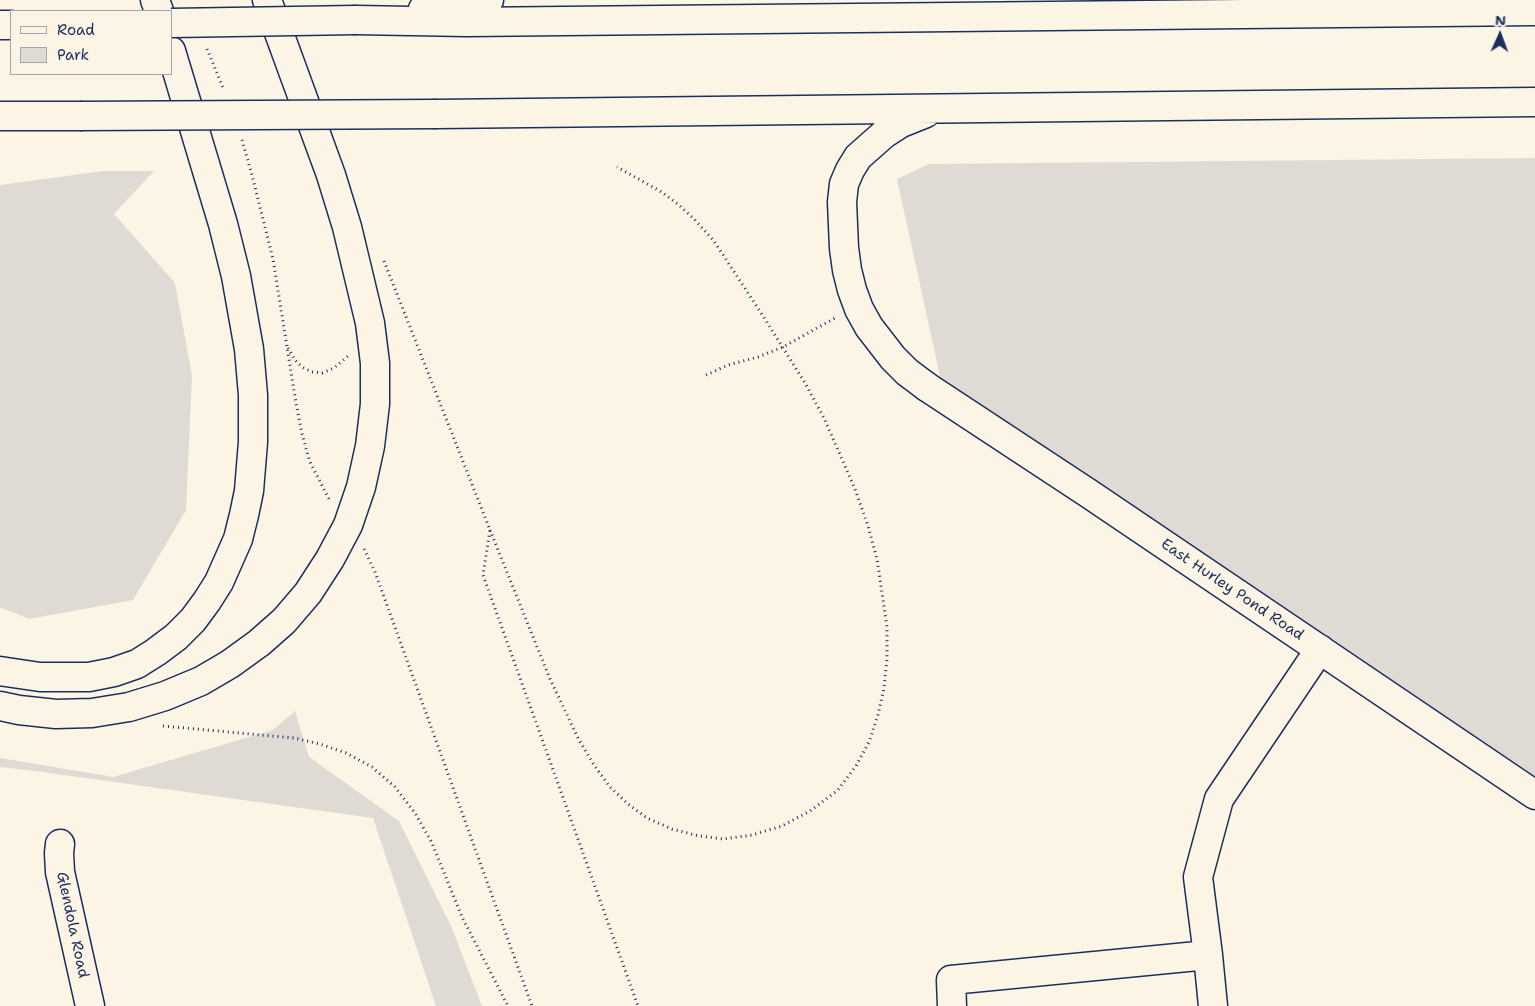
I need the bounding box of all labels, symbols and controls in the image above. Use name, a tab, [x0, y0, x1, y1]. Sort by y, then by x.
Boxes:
legend	[10, 10, 172, 75]
north arrow	[1475, 10, 1525, 60]
text: N	[1495, 11, 1506, 29]
text: Road	[57, 20, 95, 40]
text: Park	[57, 45, 89, 65]
street label: East Hurley Pond Road	[1157, 535, 1307, 645]
street label: Glendola Road	[52, 870, 92, 980]

